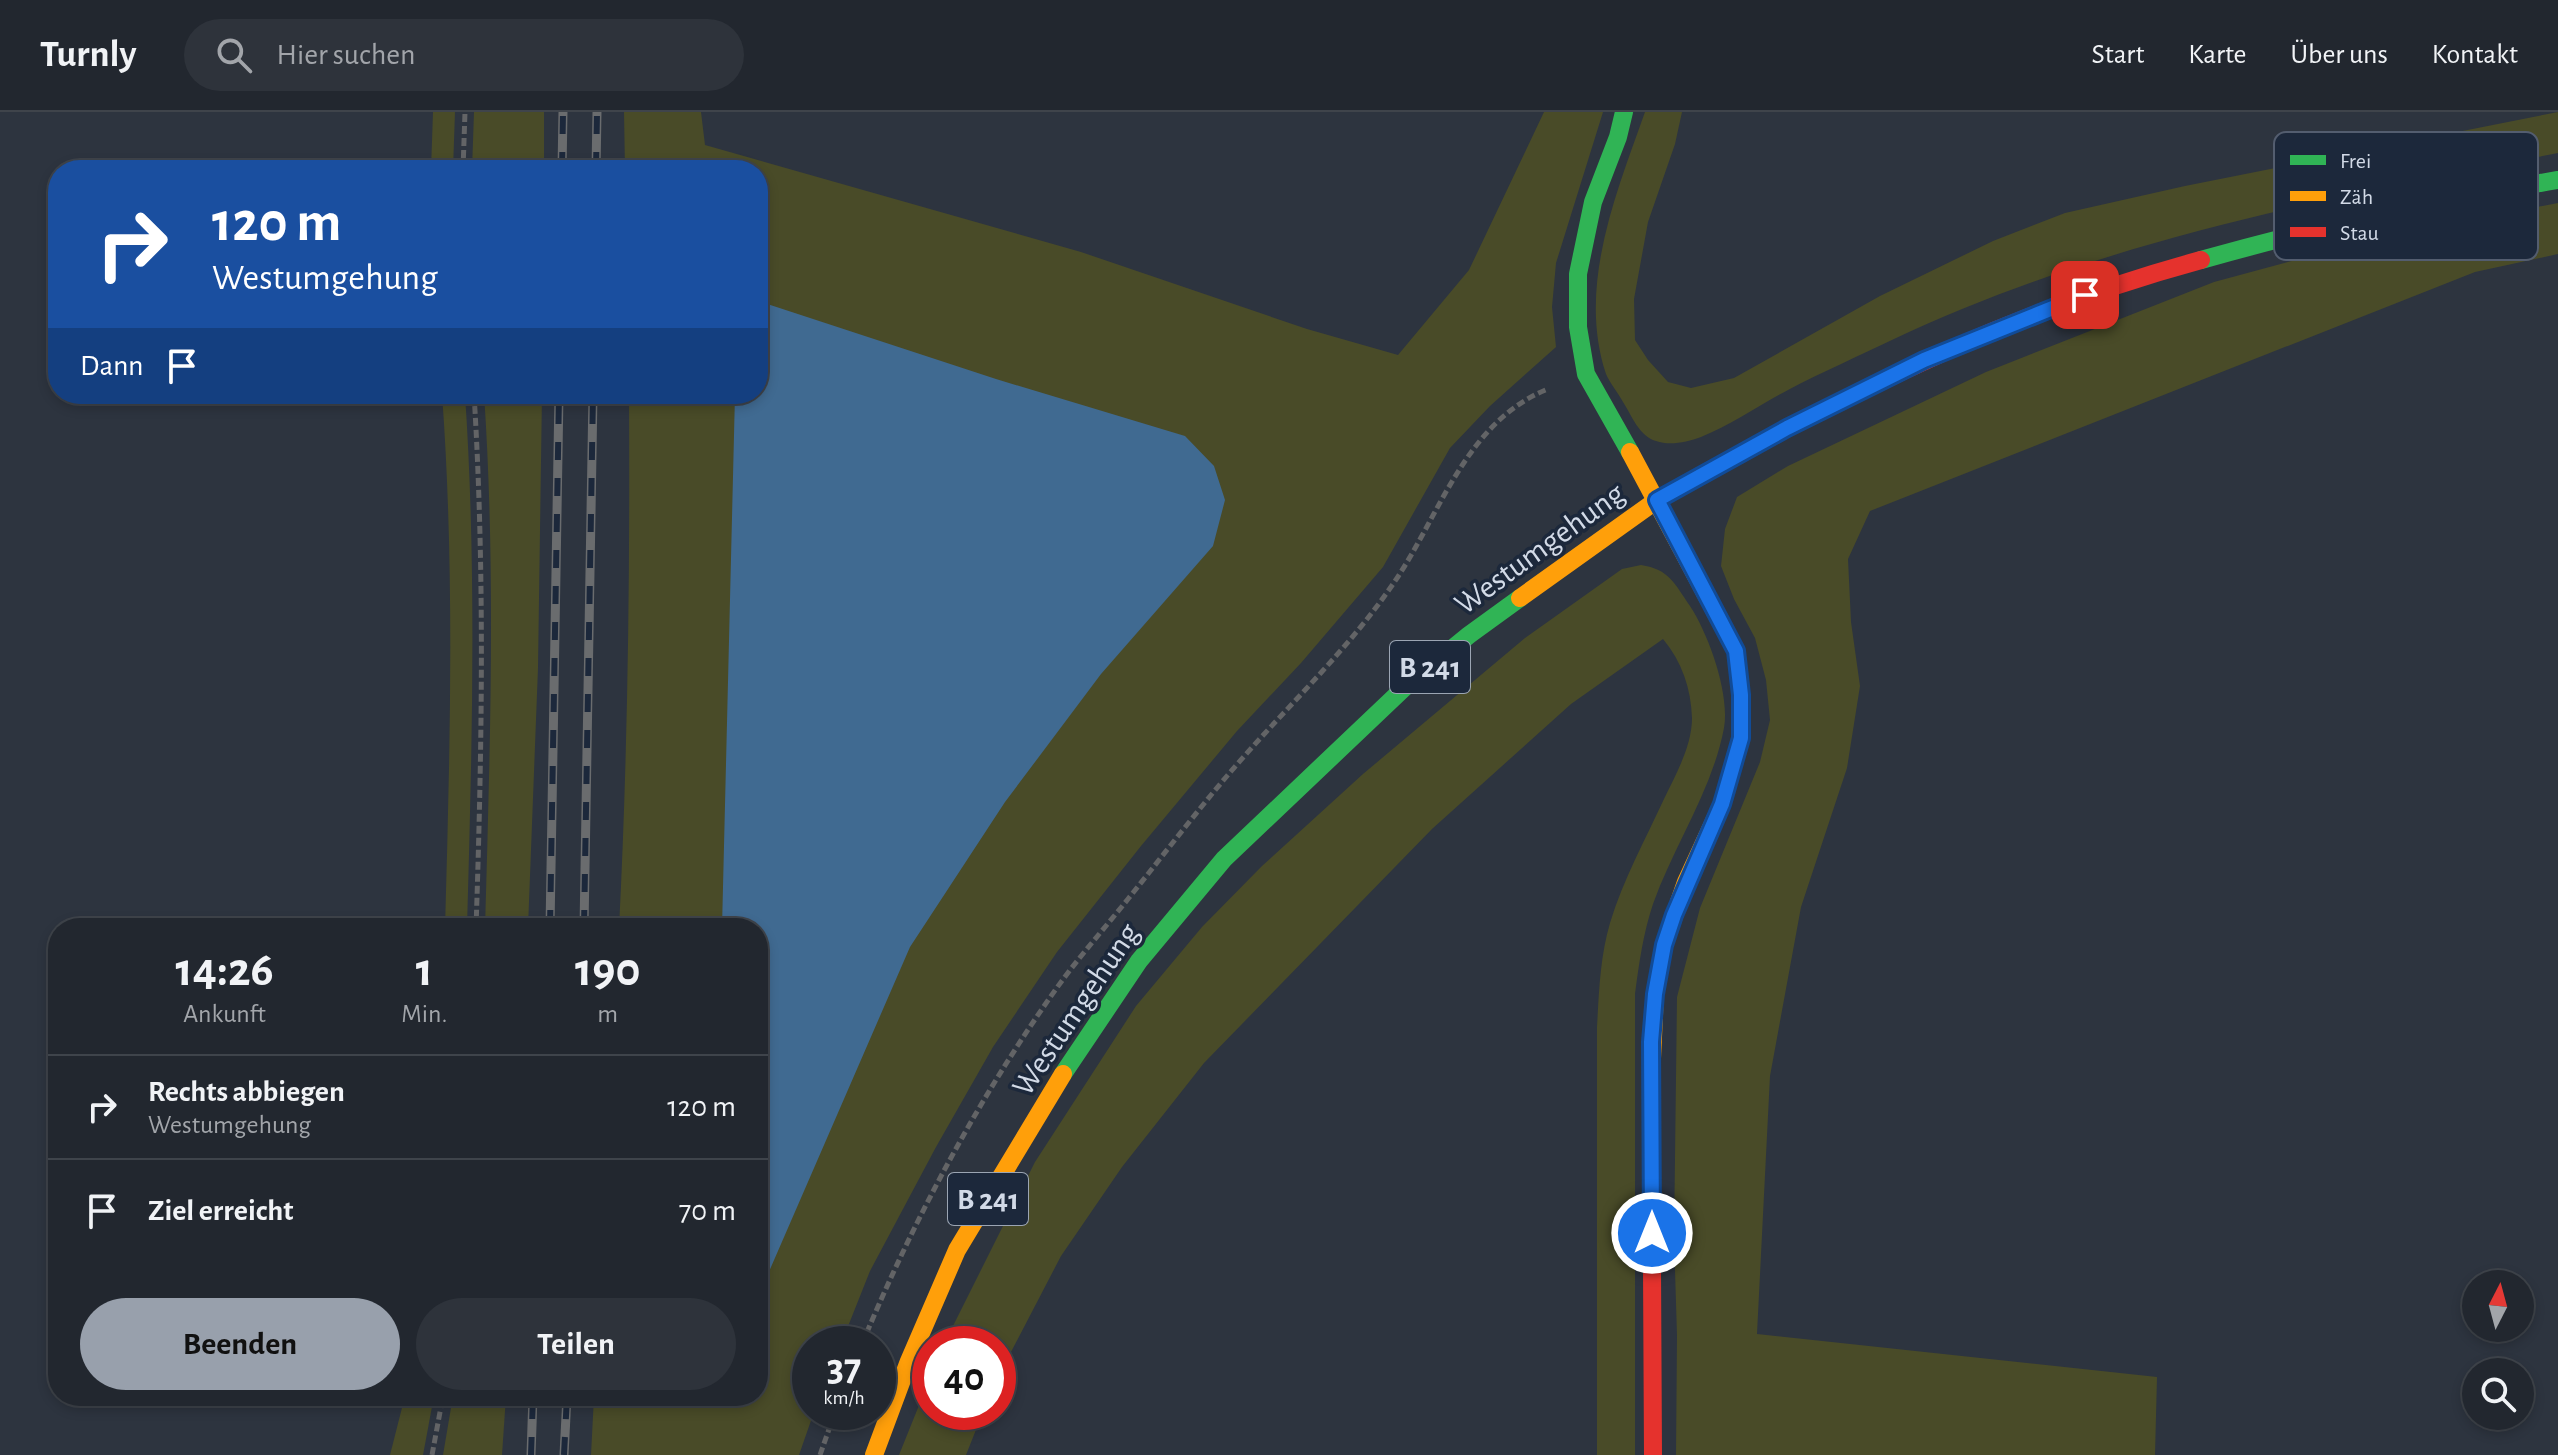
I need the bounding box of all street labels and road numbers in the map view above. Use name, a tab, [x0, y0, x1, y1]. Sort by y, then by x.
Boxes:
street label: Westumgehung	[1449, 477, 1630, 621]
road number: B 241	[1390, 641, 1470, 693]
street label: Westumgehung	[1006, 917, 1145, 1102]
road number: B 241	[948, 1173, 1028, 1225]

